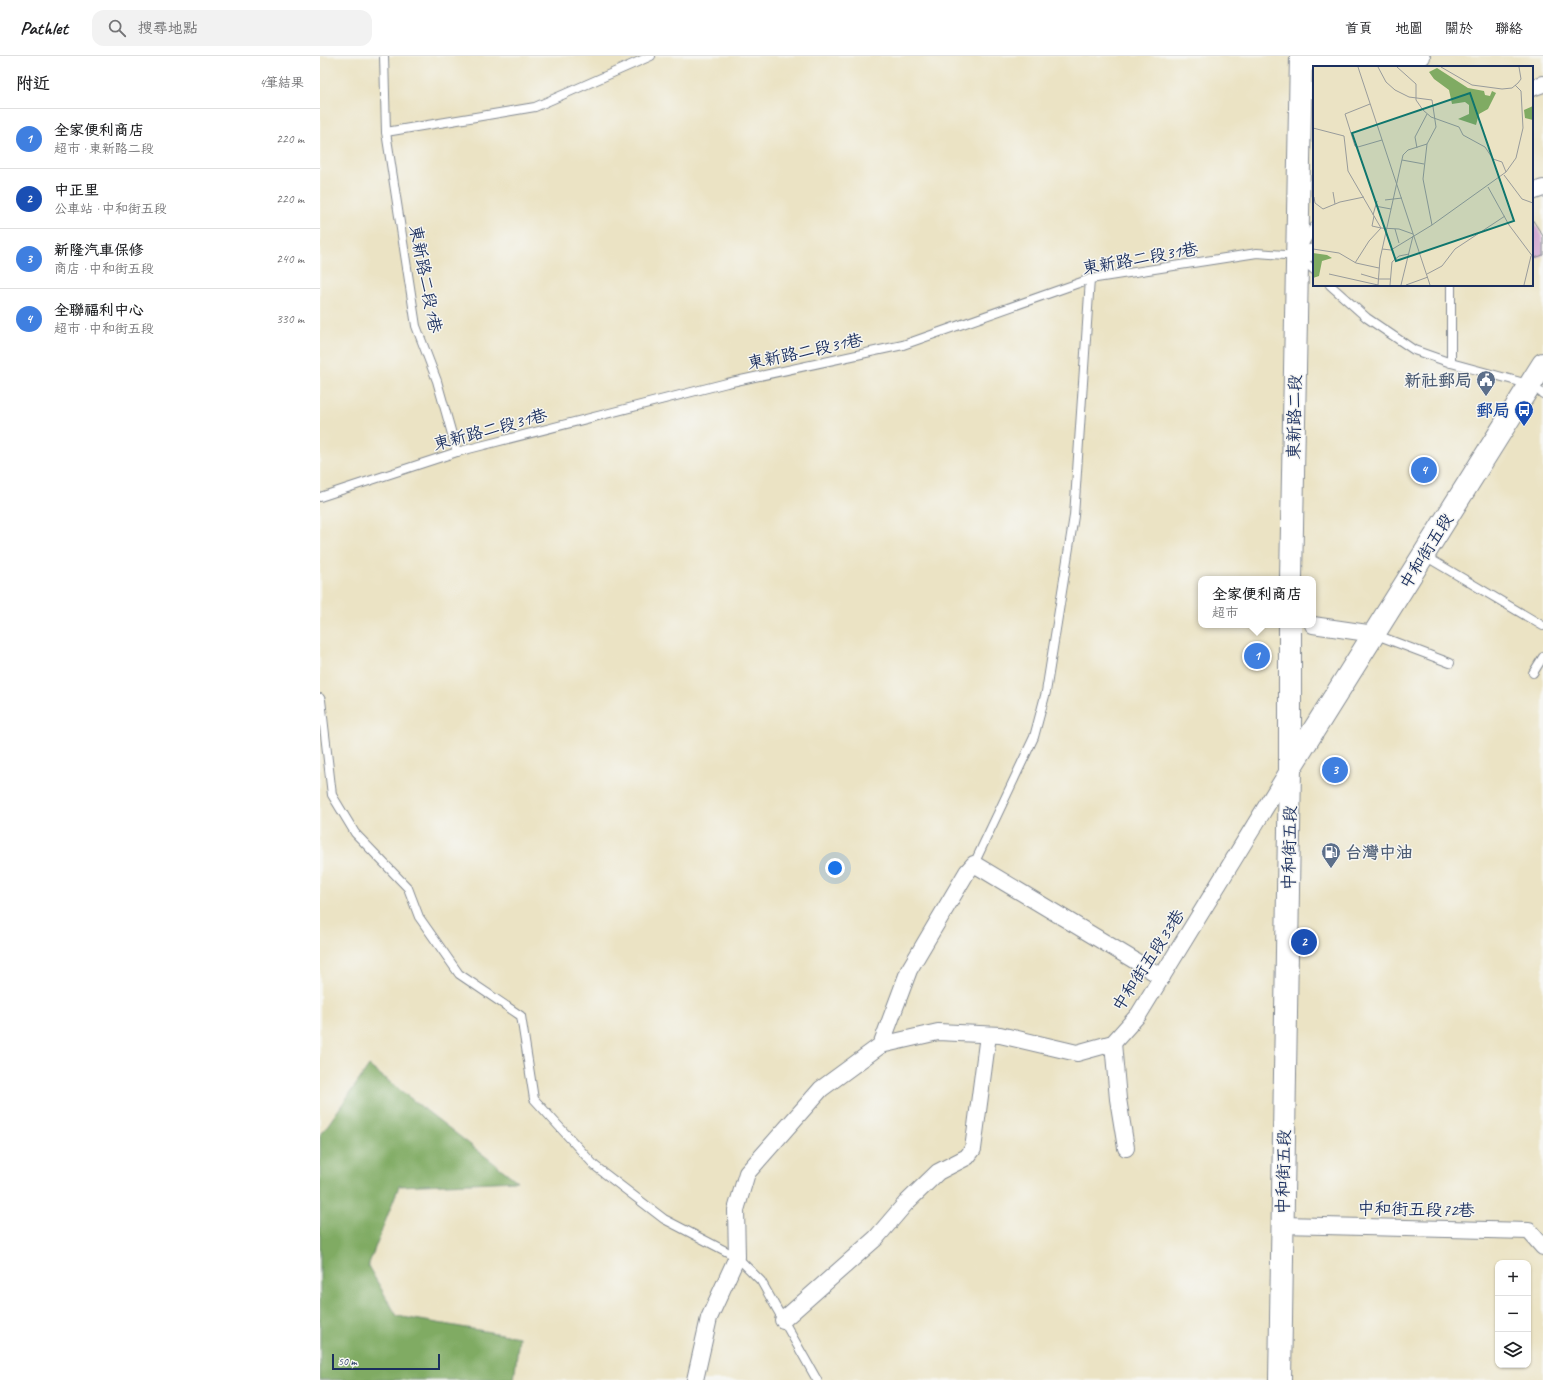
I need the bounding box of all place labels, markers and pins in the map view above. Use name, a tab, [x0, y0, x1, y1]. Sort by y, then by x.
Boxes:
public building icon: 新社郵局	[1475, 369, 1497, 397]
place label: 新社郵局	[1404, 370, 1472, 391]
bus stop icon: 郵局	[1513, 399, 1535, 427]
place label: 郵局	[1476, 400, 1510, 421]
pin: 4	[1411, 455, 1437, 485]
pin: 1	[1244, 641, 1270, 671]
pin: 3	[1322, 755, 1348, 785]
fuel station icon: 台灣中油	[1320, 841, 1342, 869]
place label: 台灣中油	[1345, 842, 1413, 863]
pin: 2	[1291, 927, 1317, 957]

